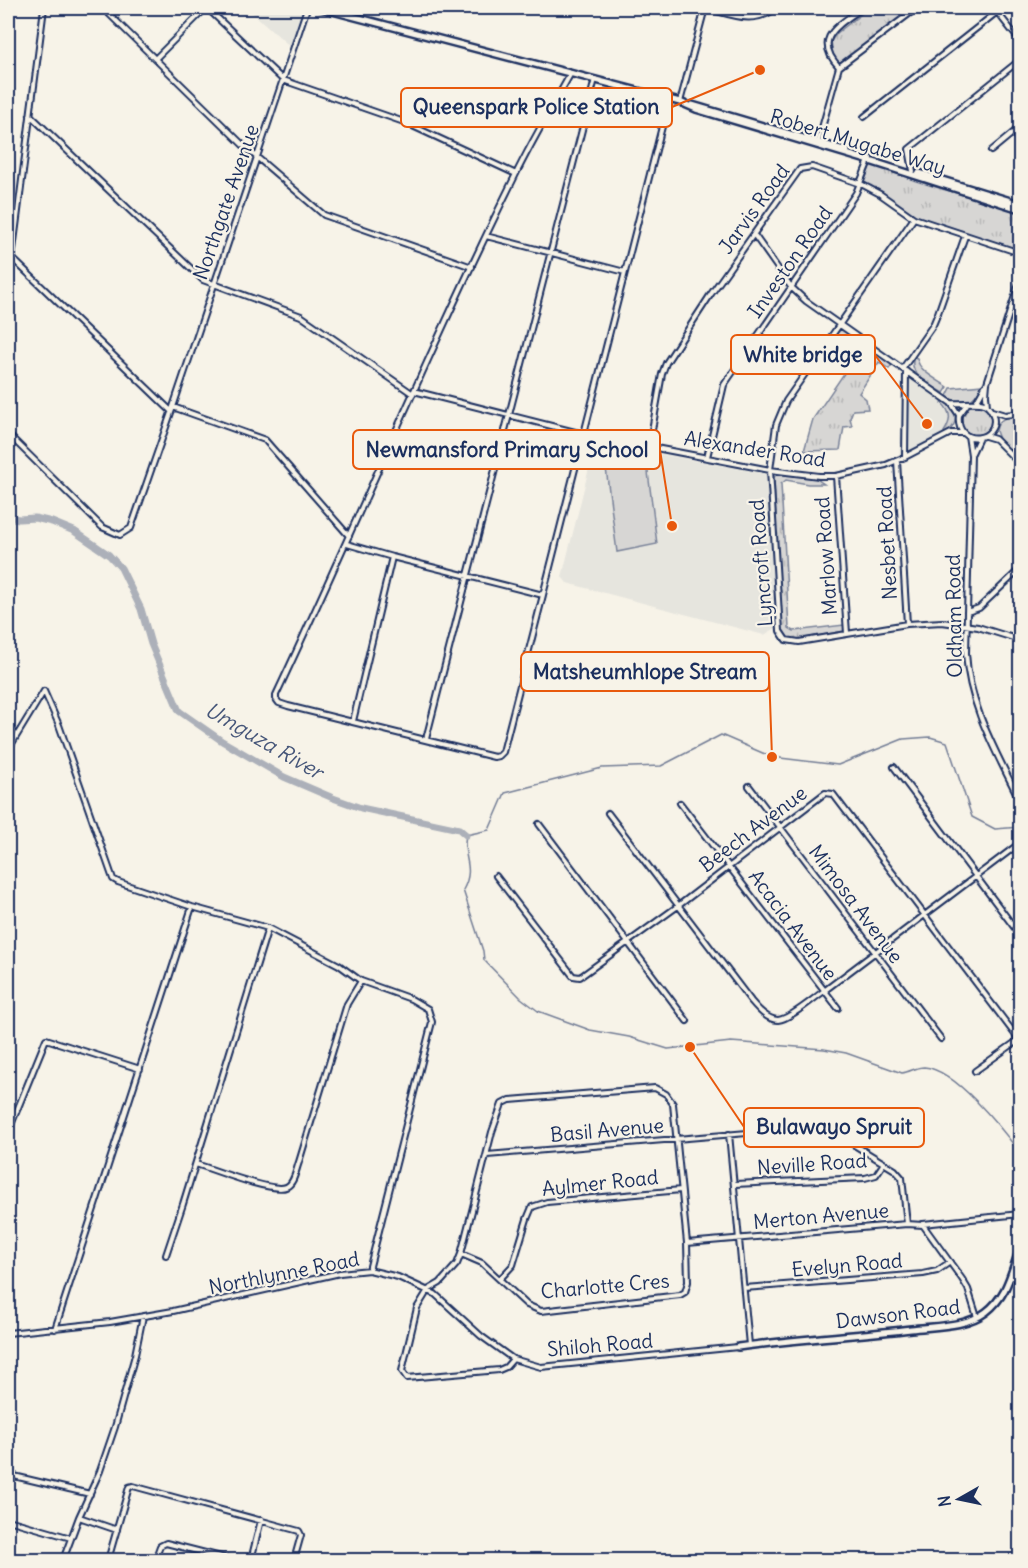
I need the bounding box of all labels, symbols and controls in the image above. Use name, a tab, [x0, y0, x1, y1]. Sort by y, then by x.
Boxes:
callout: Queenspark Police Station	[401, 88, 672, 127]
text: Queenspark Police Station	[413, 93, 659, 120]
street label: Robert Mugabe Way	[767, 103, 949, 180]
street label: Northgate Avenue	[187, 121, 264, 283]
street label: Jarvis Road	[713, 159, 795, 258]
street label: Investon Road	[742, 201, 837, 322]
callout: White bridge	[731, 335, 875, 374]
text: White bridge	[743, 341, 863, 368]
street label: Alexander Road	[683, 425, 828, 472]
callout: Newmansford Primary School	[353, 430, 660, 469]
text: Newmansford Primary School	[366, 436, 648, 463]
street label: Nesbet Road	[871, 485, 902, 600]
street label: Marlow Road	[809, 496, 842, 616]
street label: Lyncroft Road	[744, 498, 777, 628]
street label: Oldham Road	[940, 554, 967, 678]
callout: Matsheumhlope Stream	[521, 652, 769, 691]
text: Matsheumhlope Stream	[533, 658, 758, 685]
water label: Umguza River	[201, 696, 330, 786]
street label: Beech Avenue	[694, 780, 811, 877]
street label: Mimosa Avenue	[804, 840, 909, 968]
street label: Acacia Avenue	[744, 864, 843, 985]
callout: Bulawayo Spruit	[744, 1108, 924, 1147]
street label: Basil Avenue	[549, 1112, 665, 1147]
text: Bulawayo Spruit	[756, 1113, 913, 1140]
street label: Neville Road	[756, 1147, 868, 1180]
street label: Aylmer Road	[541, 1164, 660, 1201]
street label: Merton Avenue	[752, 1197, 890, 1234]
street label: Northlynne Road	[207, 1246, 361, 1299]
street label: Evelyn Road	[791, 1247, 904, 1282]
street label: Charlotte Cres	[540, 1267, 670, 1304]
street label: Dawson Road	[834, 1293, 962, 1334]
street label: Shiloh Road	[546, 1327, 654, 1362]
north arrow	[929, 1469, 989, 1529]
text: N	[933, 1494, 955, 1508]

